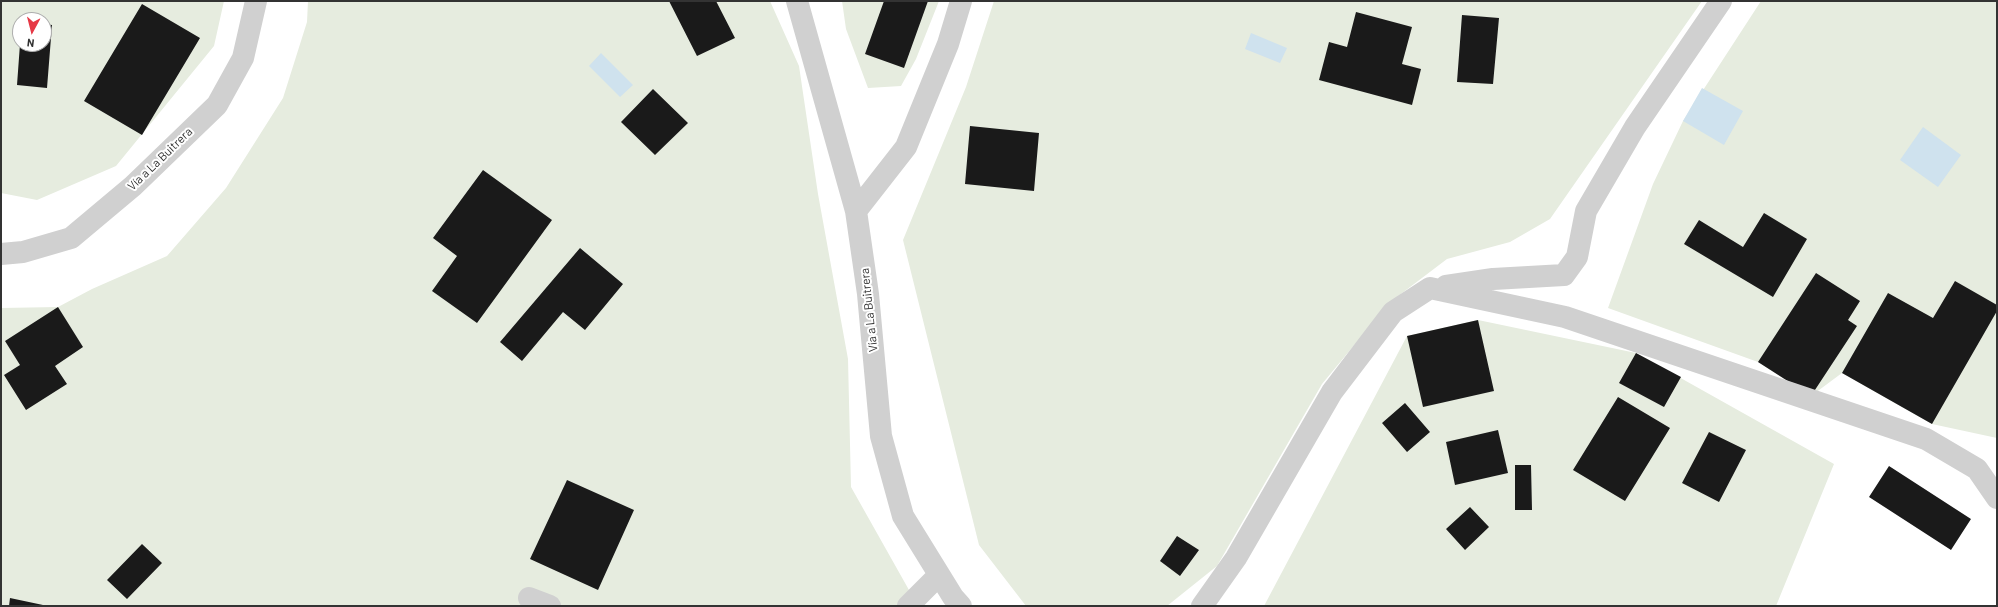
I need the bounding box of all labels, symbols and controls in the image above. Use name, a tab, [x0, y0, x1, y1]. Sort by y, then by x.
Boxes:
north arrow	[12, 12, 52, 52]
text: N	[26, 37, 35, 50]
street label: Vía a La Buitrera	[125, 124, 195, 194]
street label: Vía a La Buitrera	[857, 267, 881, 353]

